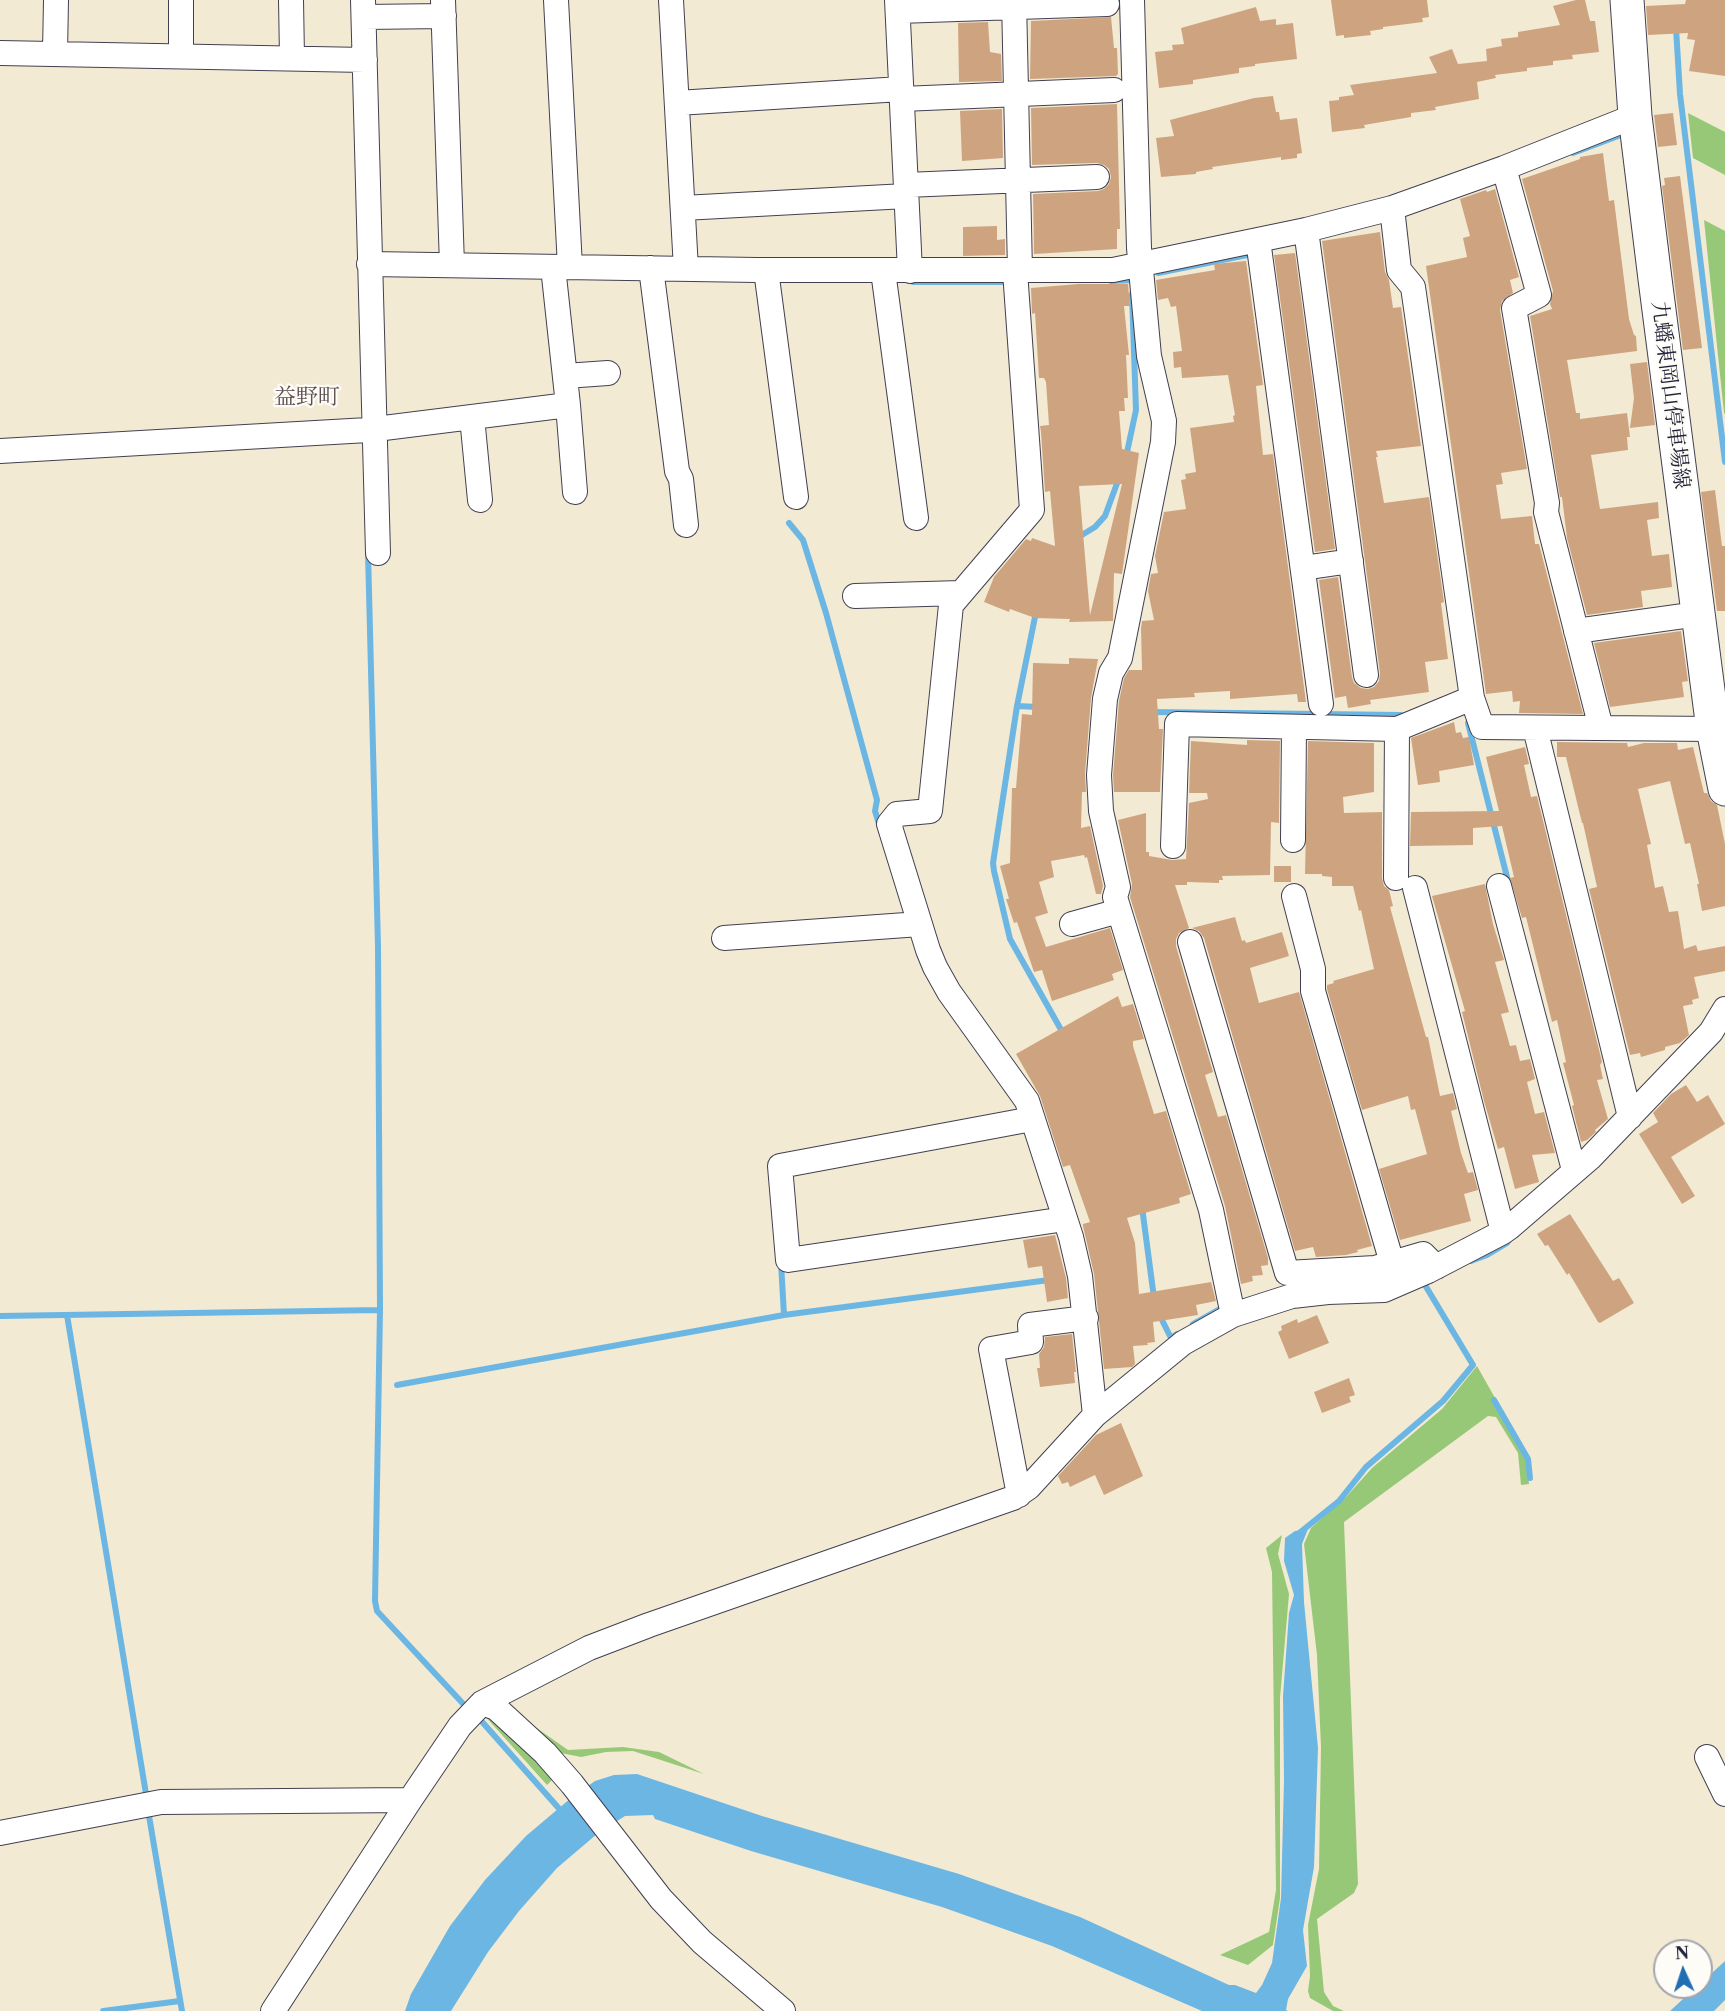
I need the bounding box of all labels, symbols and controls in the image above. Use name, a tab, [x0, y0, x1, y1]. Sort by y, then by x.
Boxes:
street label: 九蟠東岡山停車場線	[1646, 300, 1694, 490]
district label: 益野町	[274, 385, 340, 411]
north arrow	[1653, 1939, 1713, 1999]
text: N	[1675, 1943, 1690, 1963]

